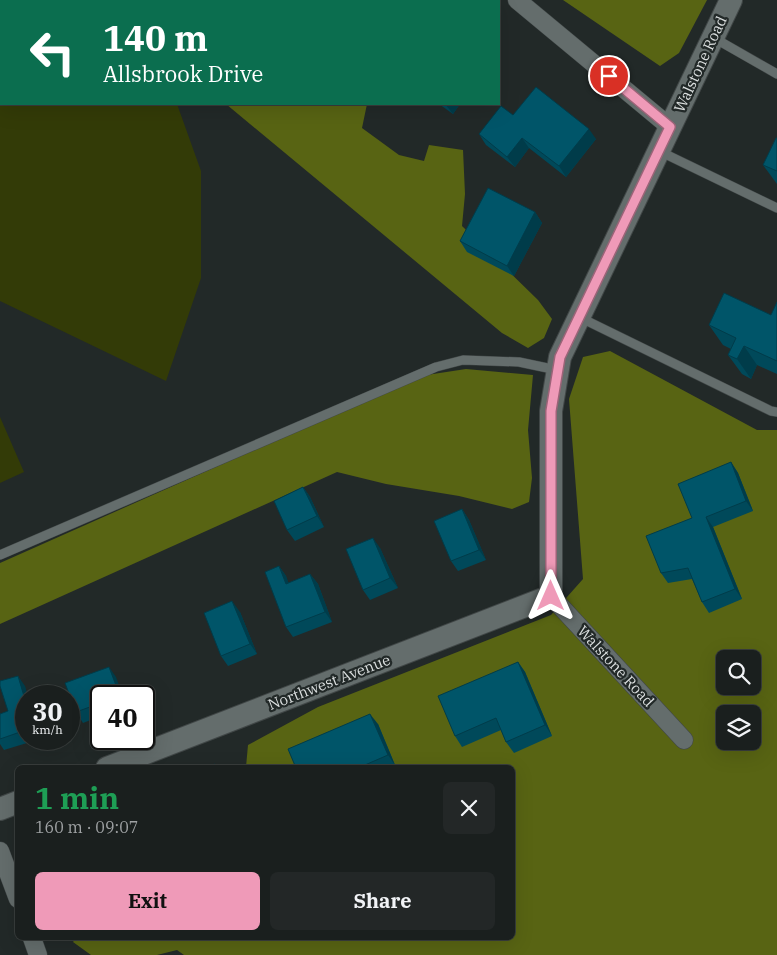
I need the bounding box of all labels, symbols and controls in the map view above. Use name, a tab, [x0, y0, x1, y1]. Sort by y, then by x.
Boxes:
street label: Walstone Road	[669, 13, 731, 115]
text: 140 m	[103, 15, 208, 61]
icon: left	[20, 20, 85, 85]
pin	[588, 55, 630, 97]
text: Allsbrook Drive	[103, 59, 263, 88]
icon: arrive	[595, 62, 623, 90]
position arrow	[524, 569, 576, 621]
street label: Walstone Road	[574, 621, 658, 711]
street label: Northwest Avenue	[265, 650, 393, 714]
map controls	[716, 650, 761, 750]
button: search	[716, 650, 761, 695]
speed limit sign: 40	[90, 685, 155, 750]
text: 30	[32, 695, 63, 728]
button: layers	[716, 705, 761, 750]
text: km/h	[32, 722, 63, 737]
text: 1 min	[35, 778, 119, 817]
button: close	[443, 782, 495, 834]
text: 160 m · 09:07	[35, 817, 138, 837]
button: Exit	[35, 872, 260, 930]
button: Share	[270, 872, 495, 930]

